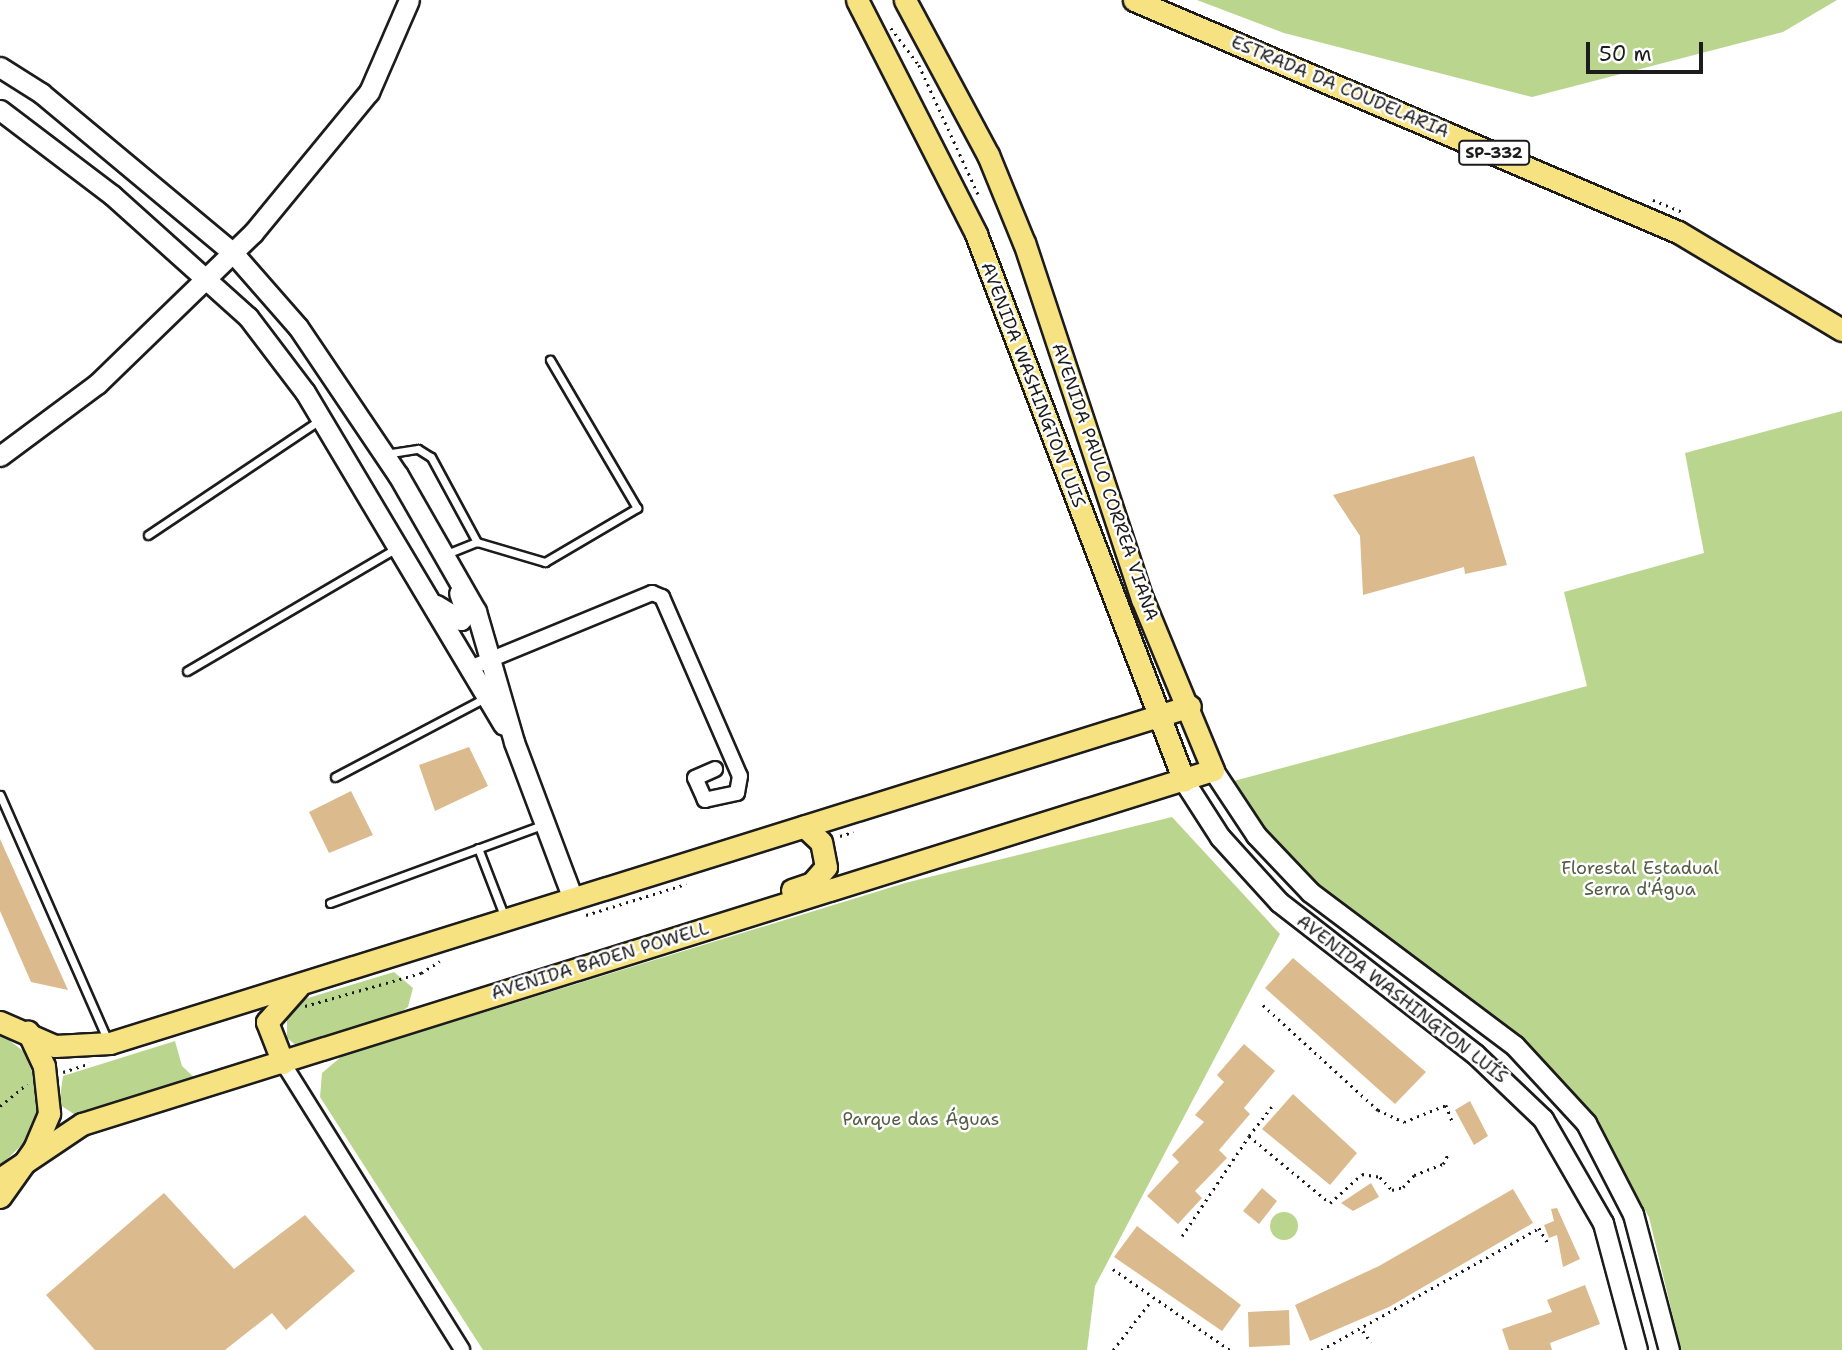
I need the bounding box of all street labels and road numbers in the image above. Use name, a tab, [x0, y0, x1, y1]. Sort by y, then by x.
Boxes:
street label: ESTRADA DA COUDELARIA	[1228, 31, 1452, 143]
road number: SP-332	[1457, 140, 1531, 166]
street label: AVENIDA WASHINGTON LUIS	[976, 259, 1090, 511]
street label: AVENIDA PAULO CORREA VIANA	[1047, 340, 1163, 624]
street label: AVENIDA WASHINGTON LUÍS	[1292, 910, 1512, 1088]
street label: AVENIDA BADEN POWELL	[488, 918, 712, 1004]

